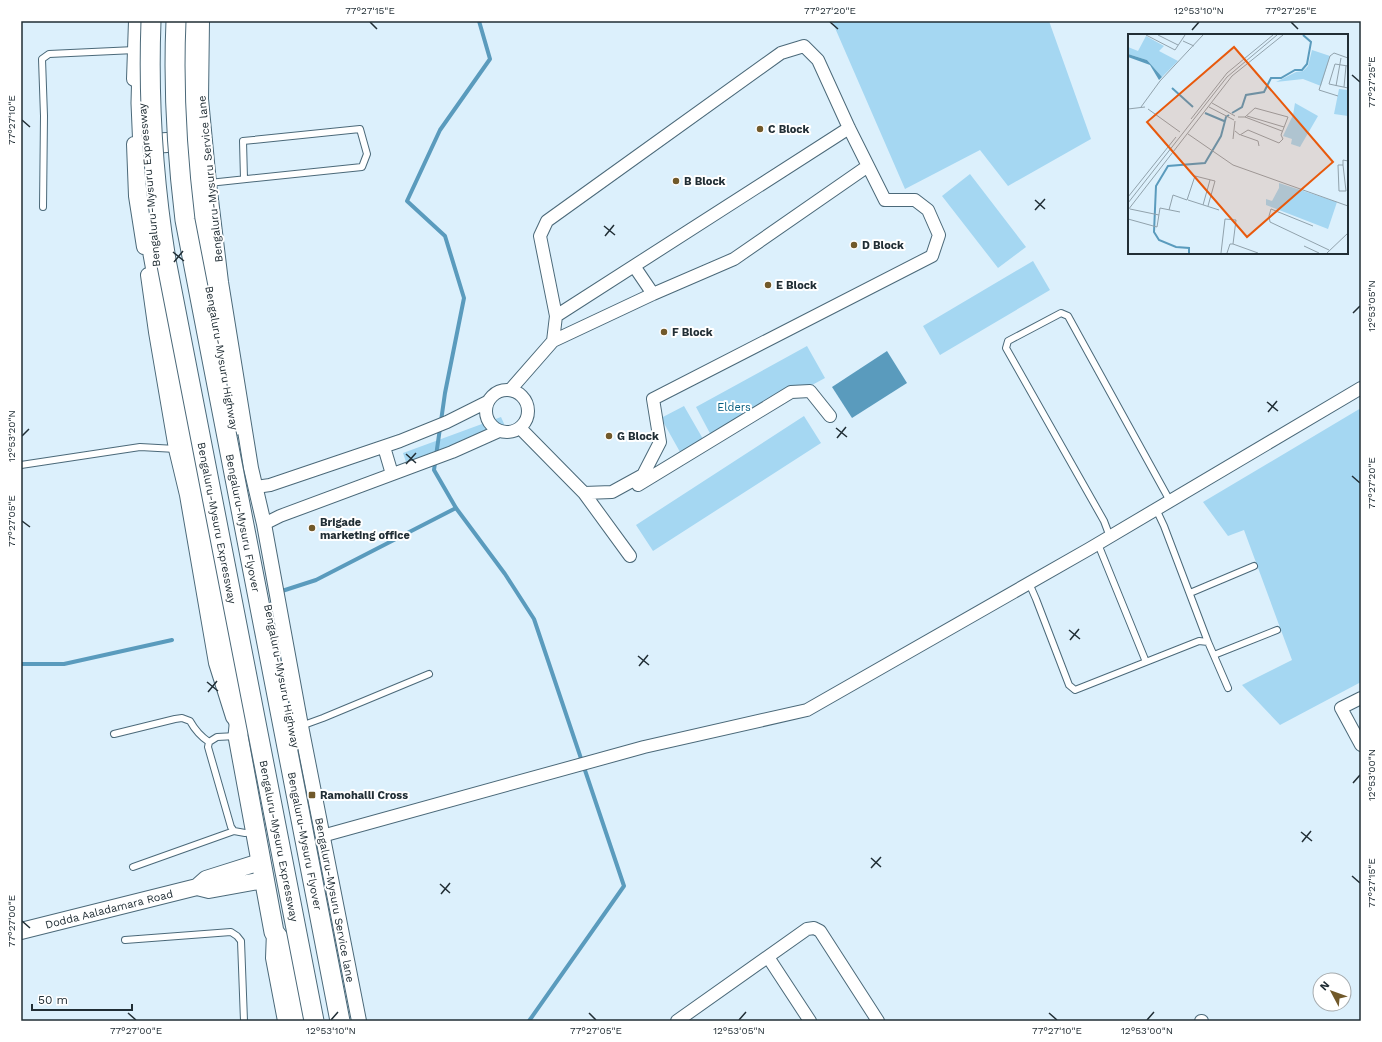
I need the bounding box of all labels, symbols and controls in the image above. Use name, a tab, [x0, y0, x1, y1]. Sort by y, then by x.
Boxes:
text: 77°27'15"E	[345, 5, 395, 16]
text: 77°27'20"E	[804, 5, 856, 16]
text: 12°53'10"N	[1174, 5, 1224, 16]
text: 77°27'25"E	[1265, 5, 1317, 16]
inset map	[1128, 34, 1348, 254]
text: 77°27'25"E	[1366, 56, 1377, 108]
text: 77°27'10"E	[6, 95, 17, 145]
street label: Bengaluru-Mysuru Service lane	[195, 95, 226, 263]
street label: Bengaluru-Mysuru Expressway	[136, 102, 163, 267]
place label: C Block	[768, 123, 810, 136]
marker: C Block	[755, 124, 765, 134]
place label: B Block	[684, 175, 726, 188]
marker: B Block	[671, 176, 681, 186]
place label: D Block	[862, 239, 904, 252]
marker: D Block	[849, 240, 859, 250]
place label: E Block	[776, 279, 817, 292]
marker: E Block	[763, 280, 773, 290]
text: 12°53'05"N	[1366, 280, 1377, 332]
street label: Bengaluru-Mysuru Highway	[202, 285, 241, 432]
place label: F Block	[672, 326, 713, 339]
marker: F Block	[659, 327, 669, 337]
park label: Elders	[717, 401, 751, 414]
text: 12°53'20"N	[6, 410, 17, 462]
place label: G Block	[617, 430, 659, 443]
marker: G Block	[604, 431, 614, 441]
street label: Bengaluru-Mysuru Expressway	[194, 441, 239, 605]
street label: Bengaluru-Mysuru Flyover	[223, 453, 262, 594]
text: 77°27'20"E	[1366, 457, 1377, 509]
text: 77°27'05"E	[6, 495, 17, 547]
place label: Brigade marketing office	[320, 516, 410, 542]
marker: Brigade marketing office	[307, 523, 317, 533]
street label: Bengaluru-Mysuru Highway	[261, 603, 302, 749]
text: 12°53'00"N	[1366, 749, 1377, 801]
street label: Bengaluru-Mysuru Expressway	[256, 759, 301, 923]
street label: Bengaluru-Mysuru Flyover	[285, 771, 324, 912]
place label: Ramohalli Cross	[320, 789, 408, 802]
marker: Ramohalli Cross	[307, 790, 317, 800]
street label: Bengaluru-Mysuru Service lane	[312, 817, 357, 984]
text: 77°27'15"E	[1366, 858, 1377, 908]
street label: Dodda Aaladamara Road	[44, 887, 174, 932]
text: 77°27'00"E	[6, 895, 17, 947]
north arrow	[1312, 972, 1352, 1012]
text: N	[1317, 978, 1332, 993]
scale bar	[32, 986, 132, 1012]
text: 50 m	[38, 993, 68, 1007]
text: 77°27'00"E	[110, 1025, 162, 1036]
text: 12°53'10"N	[306, 1025, 356, 1036]
text: 77°27'05"E	[570, 1025, 622, 1036]
text: 12°53'05"N	[713, 1025, 765, 1036]
text: 77°27'10"E	[1032, 1025, 1082, 1036]
text: 12°53'00"N	[1121, 1025, 1173, 1036]

